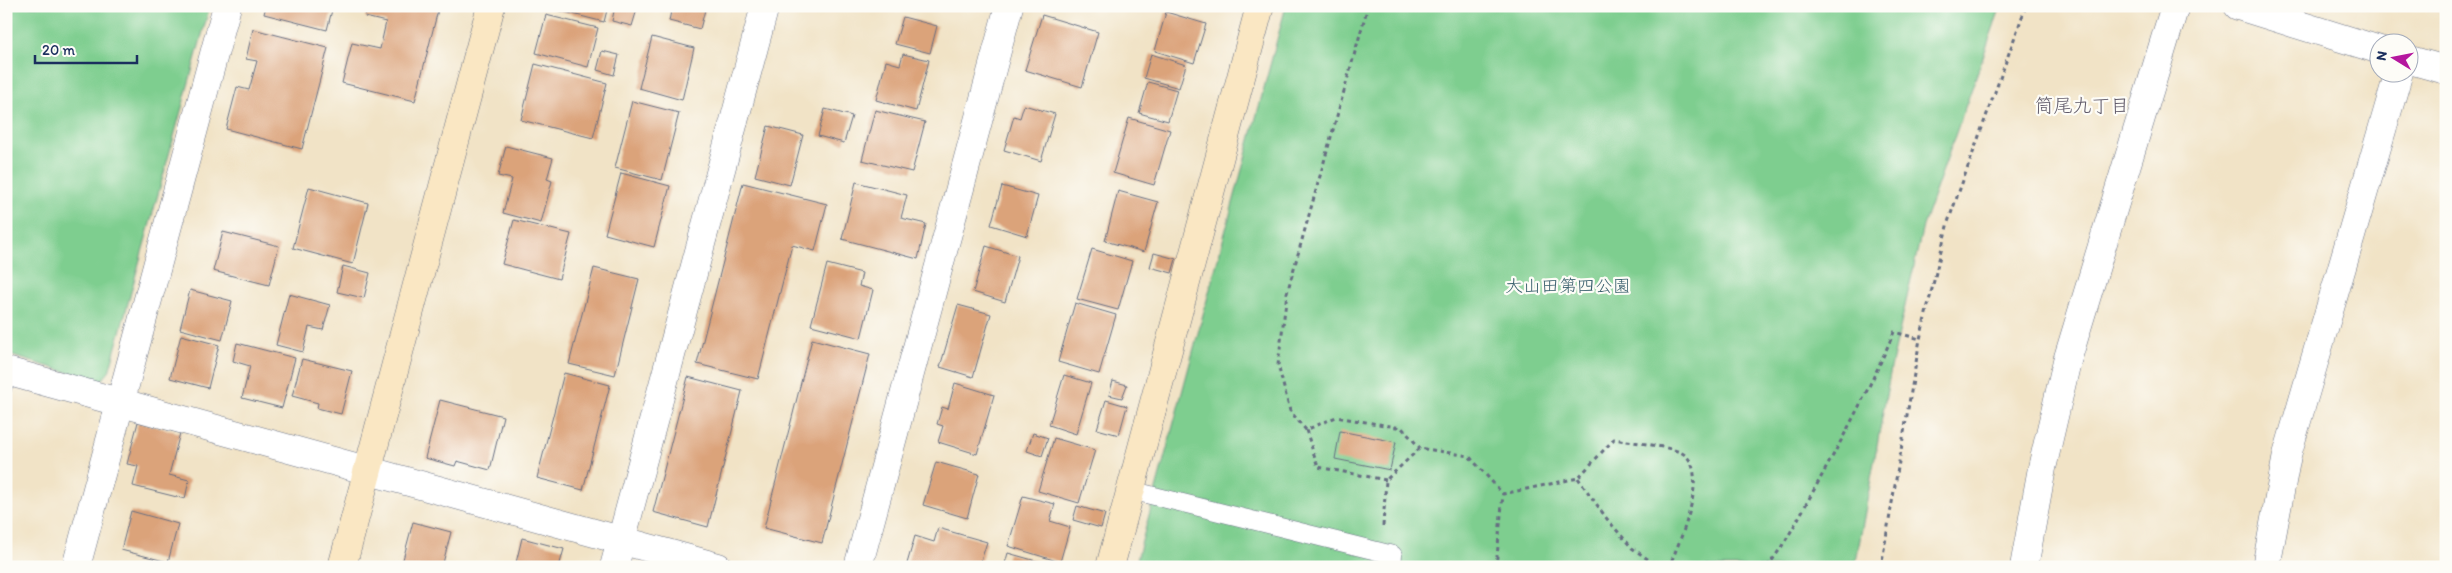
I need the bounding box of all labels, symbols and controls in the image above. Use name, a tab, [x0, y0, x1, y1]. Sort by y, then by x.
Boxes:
scale bar	[35, 32, 138, 64]
north arrow	[2370, 32, 2420, 82]
text: 20 m	[42, 41, 76, 59]
text: N	[2372, 50, 2391, 62]
district label: 筒尾九丁目	[2034, 94, 2130, 117]
park label: 大山田第四公園	[1505, 275, 1631, 297]

